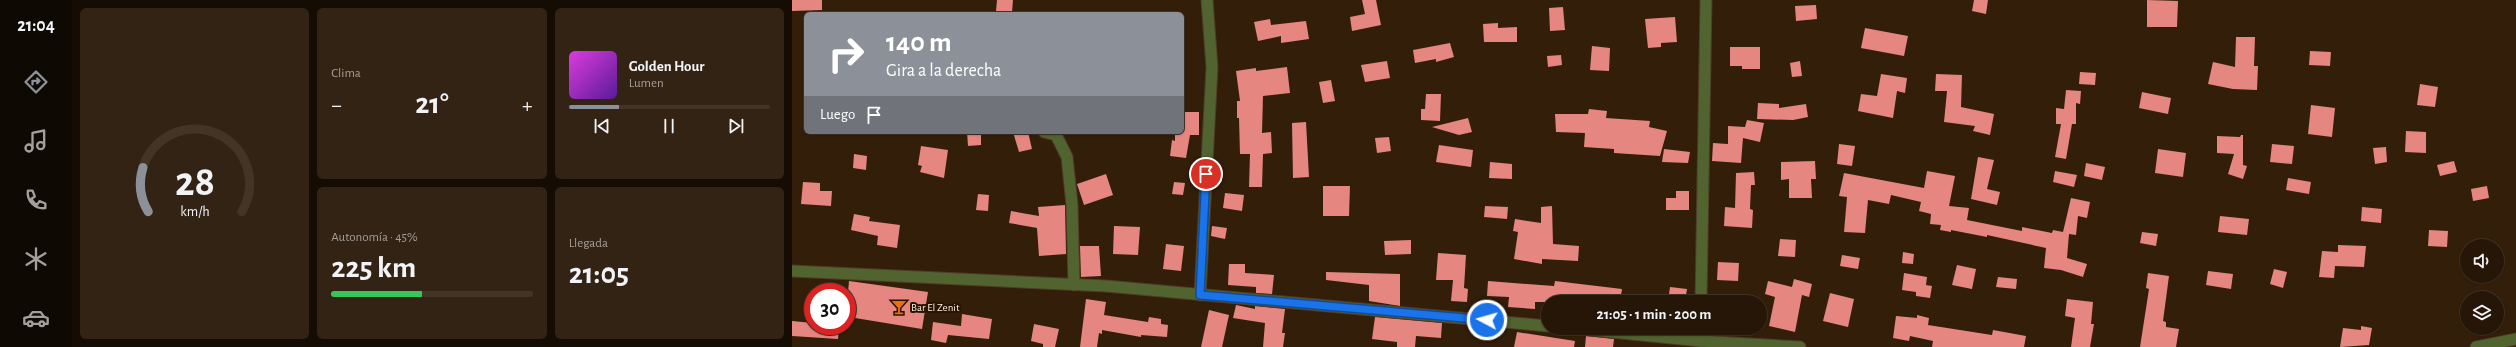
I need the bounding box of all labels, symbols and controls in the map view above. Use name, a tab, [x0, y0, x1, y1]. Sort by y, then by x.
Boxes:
text: 21:04	[17, 17, 55, 35]
icon: right	[820, 28, 872, 80]
text: 140 m	[886, 29, 952, 57]
text: Golden Hour	[629, 59, 704, 74]
text: Gira a la derecha	[886, 62, 1001, 80]
text: Clima	[331, 67, 361, 80]
icon: directions	[22, 68, 50, 96]
text: Lumen	[629, 77, 664, 90]
text: 21°	[415, 89, 449, 119]
text: −	[331, 94, 342, 116]
text: +	[522, 94, 533, 116]
icon: arrive	[863, 104, 885, 126]
text: Luego	[820, 107, 855, 122]
icon: previous	[591, 115, 613, 137]
icon: pause	[658, 115, 680, 137]
icon: next	[725, 115, 747, 137]
icon: music	[22, 127, 50, 155]
pin	[1189, 157, 1223, 191]
text: 28	[175, 161, 215, 202]
icon: arrive	[1195, 163, 1217, 185]
icon: phone	[22, 186, 50, 214]
text: km/h	[180, 204, 209, 218]
text: Autonomía · 45%	[331, 231, 418, 244]
text: Llegada	[569, 237, 608, 250]
map controls	[2460, 239, 2504, 335]
button: sound	[2460, 239, 2504, 283]
icon: climate	[22, 245, 50, 273]
text: 225 km	[331, 253, 416, 283]
text: 21:05	[569, 259, 629, 289]
speed limit sign: 30	[804, 283, 856, 335]
button: layers	[2460, 291, 2504, 335]
bar icon: Bar El Zenit	[890, 298, 908, 316]
position arrow	[1466, 299, 1508, 341]
place label: Bar El Zenit	[911, 302, 960, 313]
icon: car	[22, 304, 50, 332]
text: 21:05 · 1 min · 200 m	[1597, 307, 1711, 322]

